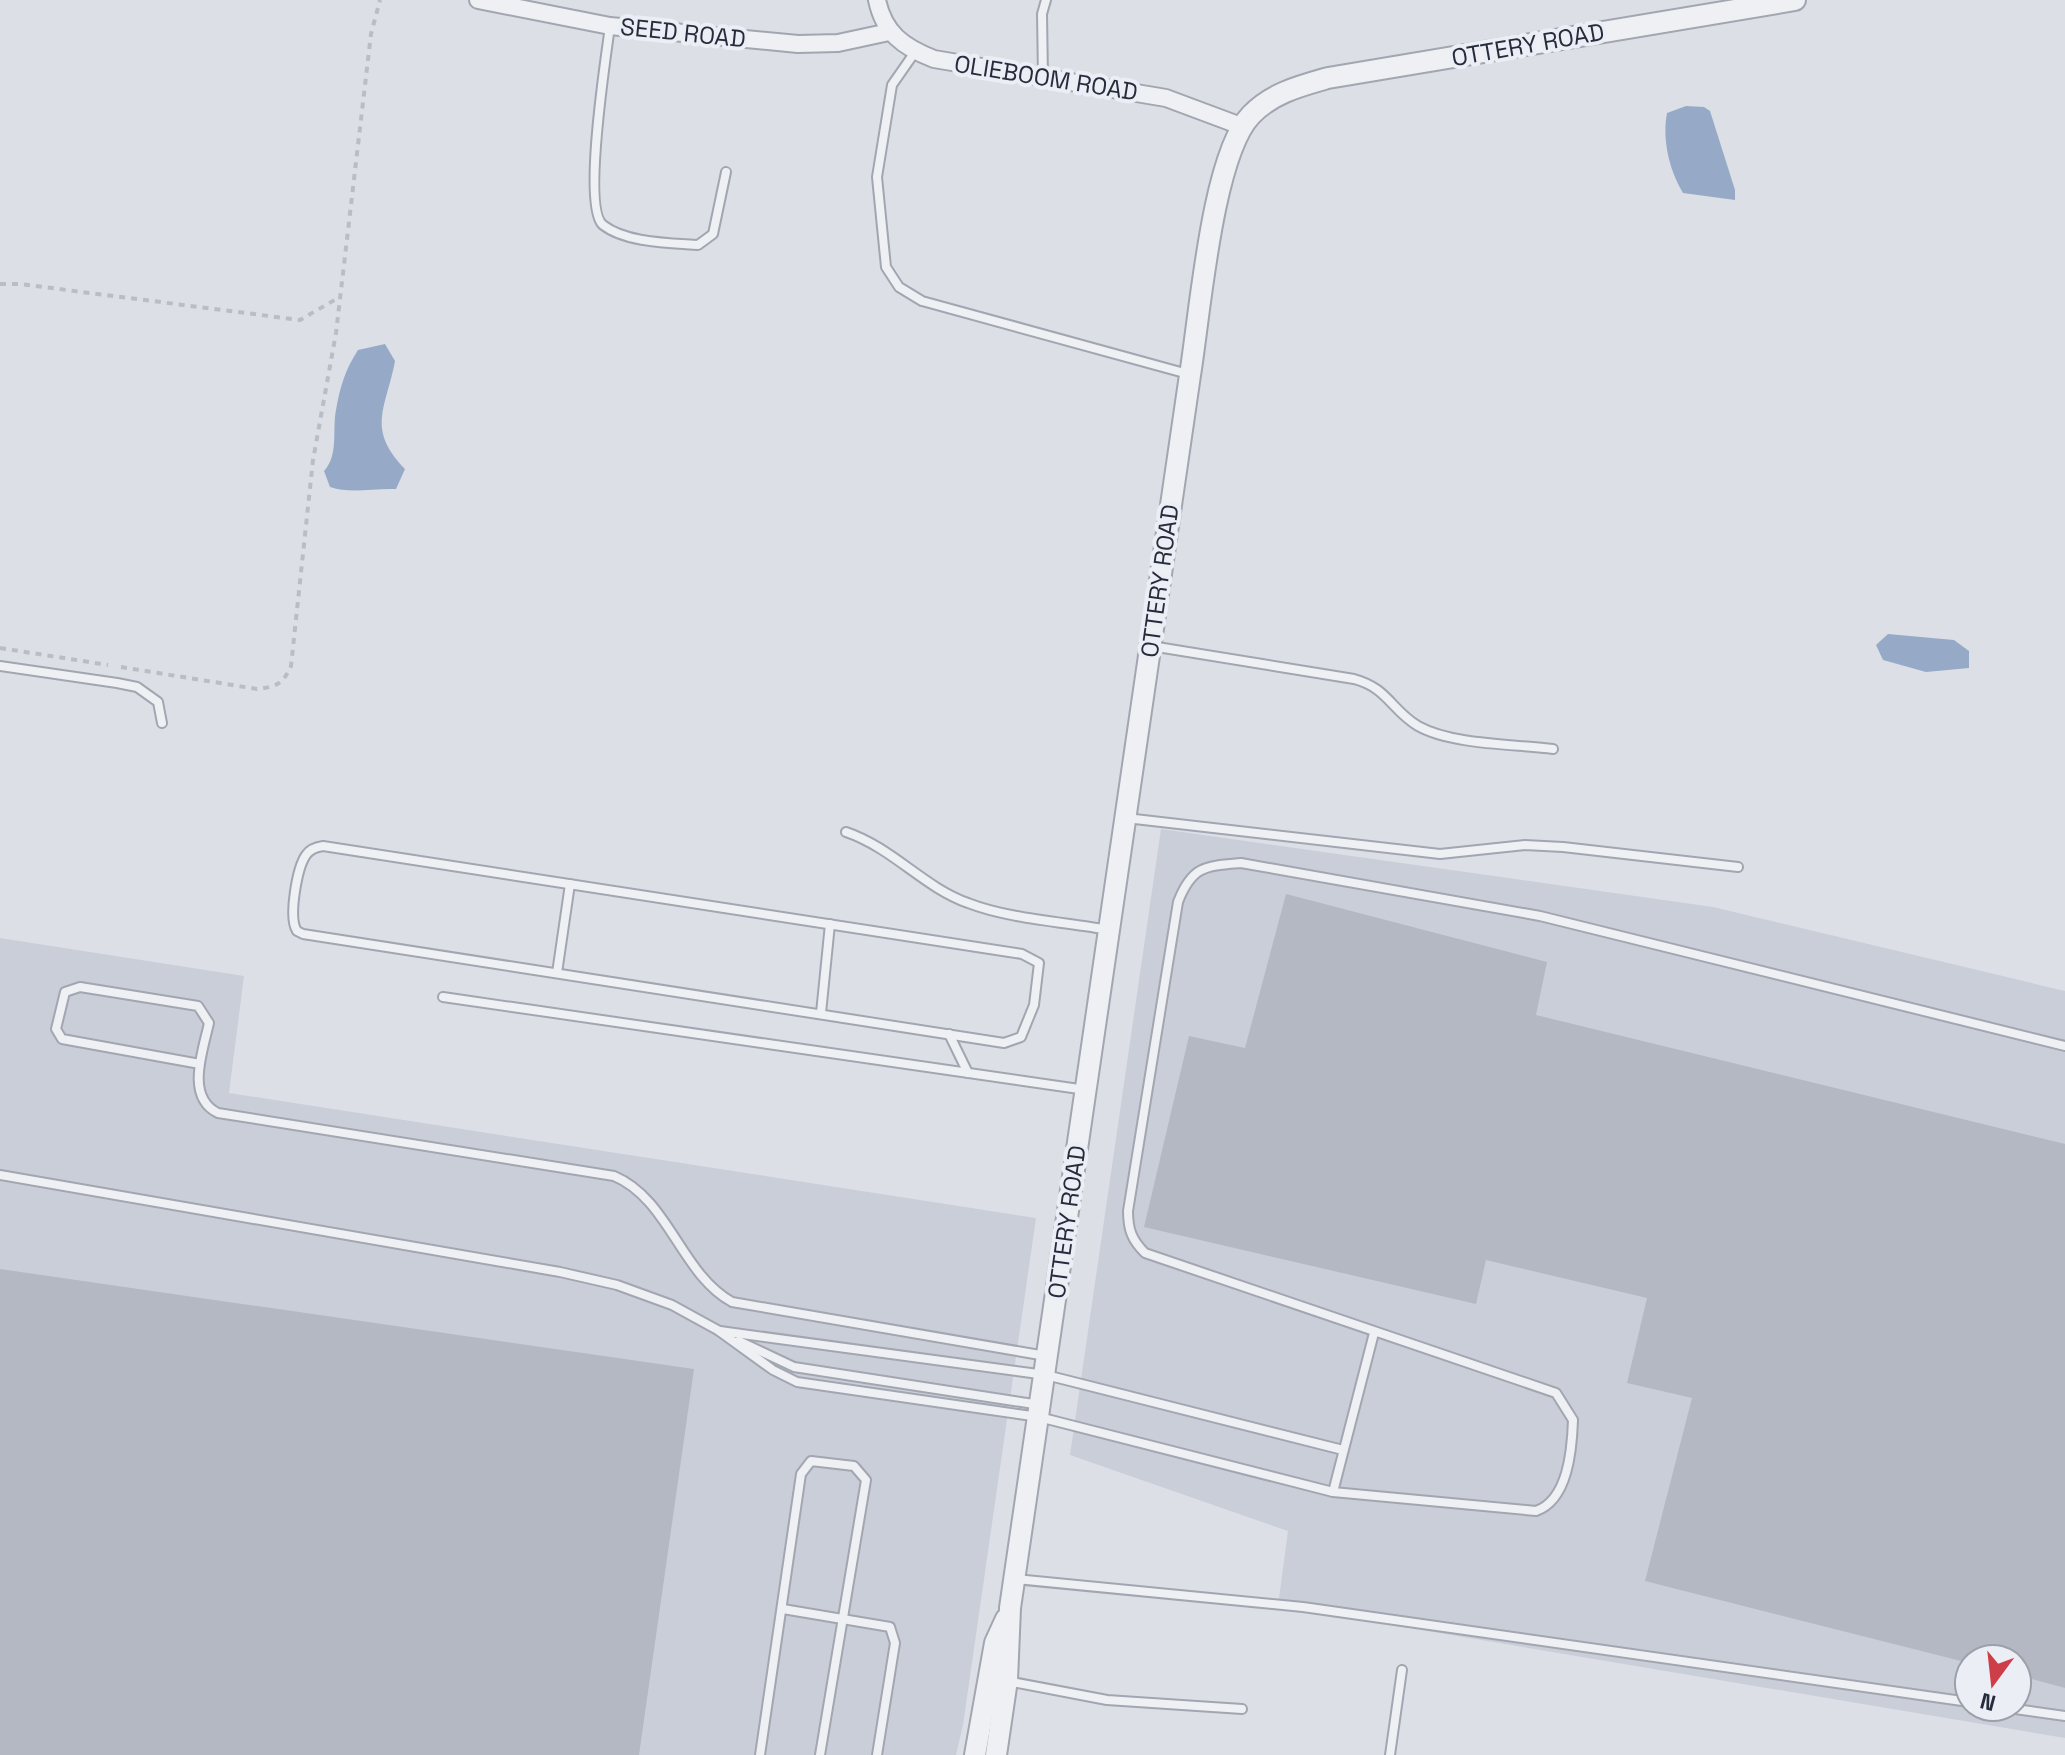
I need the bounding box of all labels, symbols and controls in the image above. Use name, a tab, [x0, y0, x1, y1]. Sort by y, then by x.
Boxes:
street label: SEED ROAD	[619, 11, 747, 54]
street label: OTTERY ROAD	[1449, 16, 1607, 73]
street label: OLIEBOOM ROAD	[952, 48, 1140, 107]
street label: OTTERY ROAD	[1133, 502, 1186, 660]
street label: OTTERY ROAD	[1040, 1143, 1093, 1301]
north arrow	[1953, 1643, 2033, 1723]
text: N	[1977, 1687, 1999, 1718]

